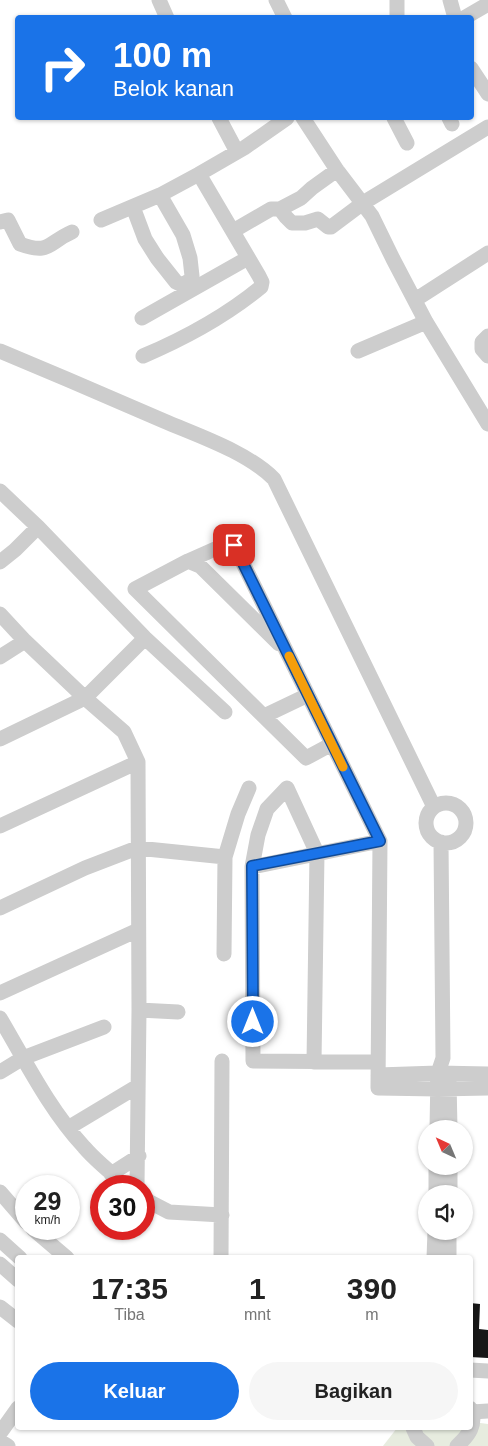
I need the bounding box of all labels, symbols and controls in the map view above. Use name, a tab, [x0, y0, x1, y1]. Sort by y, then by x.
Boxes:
icon: right	[30, 35, 95, 100]
text: 100 m	[113, 35, 212, 74]
text: Belok kanan	[113, 76, 234, 101]
pin	[213, 524, 255, 566]
icon: arrive	[220, 531, 248, 559]
position arrow	[226, 995, 278, 1047]
north arrow	[418, 1120, 472, 1175]
map controls	[418, 1120, 473, 1240]
speed limit sign: 30	[90, 1175, 155, 1240]
button: sound	[418, 1185, 473, 1240]
text: 29	[34, 1187, 61, 1215]
text: km/h	[34, 1213, 61, 1227]
text: 17:35	[91, 1272, 168, 1305]
text: 1	[249, 1272, 266, 1305]
text: 390	[347, 1272, 397, 1305]
text: Tiba	[114, 1306, 145, 1323]
text: mnt	[244, 1306, 271, 1323]
text: m	[365, 1306, 378, 1323]
button: Keluar	[30, 1362, 239, 1420]
button: Bagikan	[249, 1362, 458, 1420]

